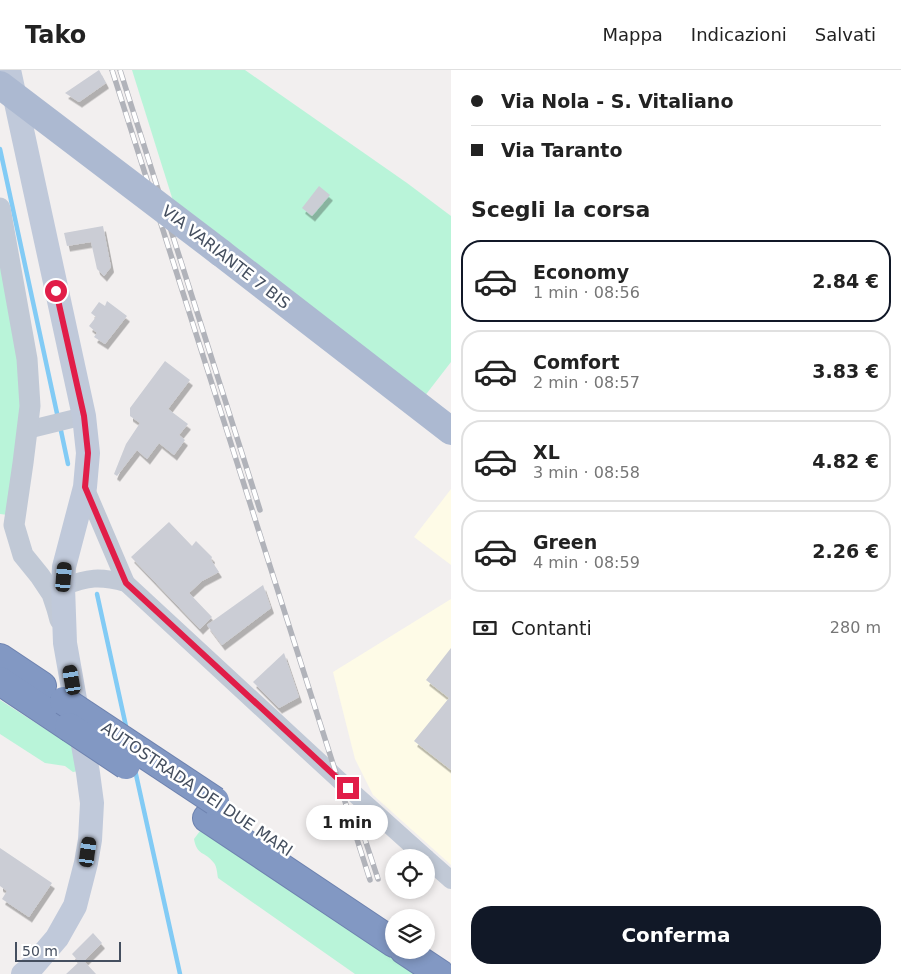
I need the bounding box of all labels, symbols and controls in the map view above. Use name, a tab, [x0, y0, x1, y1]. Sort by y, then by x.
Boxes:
text: Tako	[25, 21, 86, 49]
text: Mappa	[602, 24, 663, 45]
text: Indicazioni	[691, 24, 787, 45]
text: Salvati	[815, 24, 876, 45]
text: Via Nola - S. Vitaliano	[501, 90, 733, 112]
text: Via Taranto	[501, 139, 623, 161]
text: Scegli la corsa	[471, 197, 650, 222]
street label: VIA VARIANTE 7 BIS	[158, 201, 294, 313]
icon: car	[473, 259, 518, 304]
text: Economy	[533, 261, 629, 283]
text: 2.84 €	[812, 270, 879, 292]
route start	[45, 280, 67, 302]
text: 1 min · 08:56	[533, 283, 640, 302]
icon: car	[473, 349, 518, 394]
text: Comfort	[533, 351, 620, 373]
text: 3.83 €	[812, 360, 879, 382]
text: 2 min · 08:57	[533, 373, 640, 392]
icon: car	[473, 439, 518, 484]
text: XL	[533, 441, 560, 463]
text: 4.82 €	[812, 450, 879, 472]
text: 3 min · 08:58	[533, 463, 640, 482]
icon: car	[473, 529, 518, 574]
text: Green	[533, 531, 597, 553]
text: 2.26 €	[812, 540, 879, 562]
text: 4 min · 08:59	[533, 553, 640, 572]
car	[55, 561, 72, 593]
icon: cash	[471, 614, 499, 642]
text: Contanti	[511, 617, 592, 639]
text: 280 m	[830, 618, 881, 637]
car	[62, 664, 81, 696]
street label: AUTOSTRADA DEI DUE MARI	[98, 718, 296, 860]
route end	[337, 777, 359, 799]
callout: 1 min	[307, 806, 389, 840]
text: 1 min	[322, 813, 372, 832]
car	[78, 836, 97, 868]
map controls	[385, 849, 435, 959]
button: locate	[385, 849, 435, 899]
button: Conferma	[471, 906, 881, 964]
button: layers	[385, 909, 435, 959]
scale bar	[15, 939, 121, 962]
text: 50 m	[22, 943, 58, 959]

